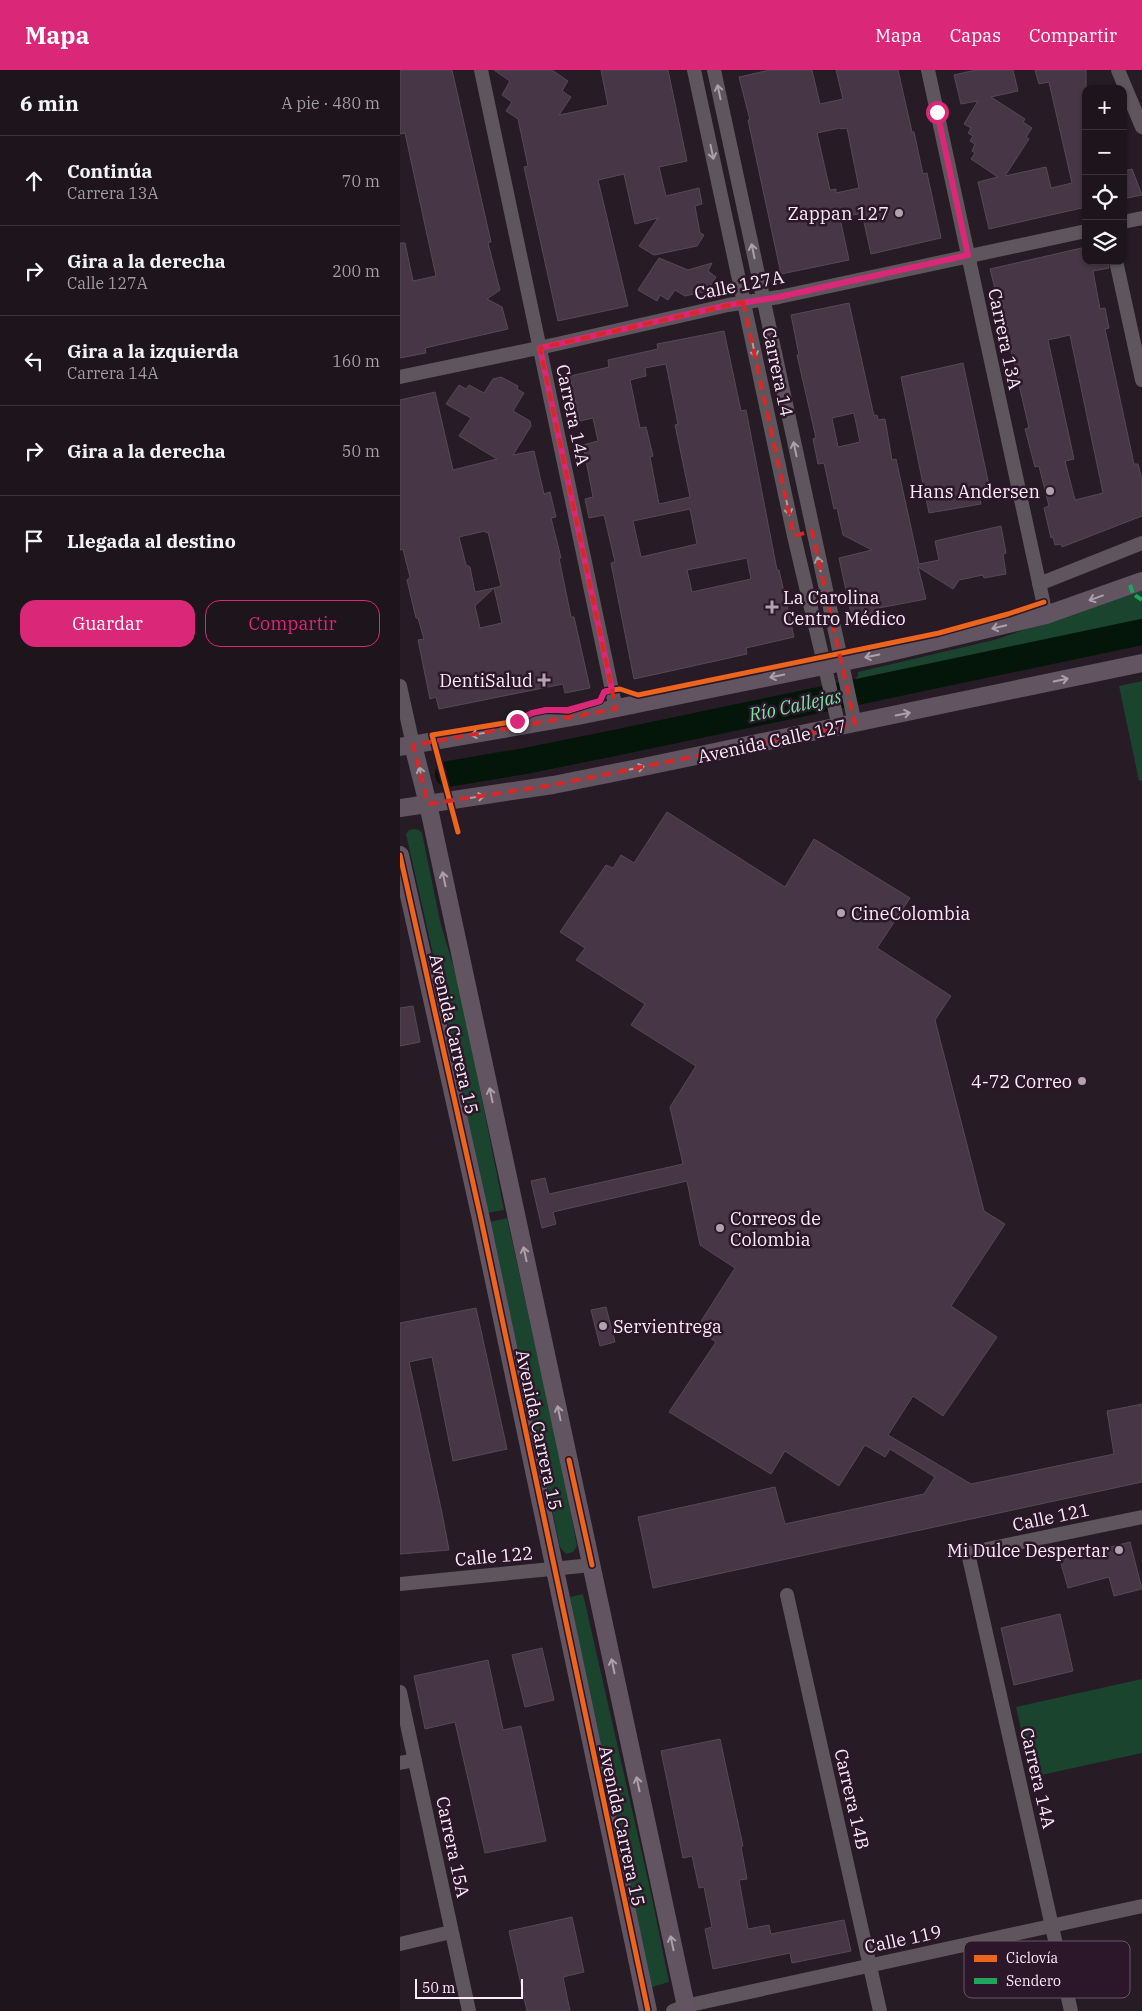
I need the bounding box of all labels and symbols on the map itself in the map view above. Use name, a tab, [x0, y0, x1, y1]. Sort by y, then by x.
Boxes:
one-way arrow	[714, 85, 723, 101]
route start	[926, 101, 949, 124]
one-way arrow	[707, 144, 717, 160]
place label: Zappan 127	[788, 202, 889, 225]
marker: Zappan 127	[893, 207, 905, 219]
one-way arrow	[748, 244, 757, 260]
street label: Calle 127A	[692, 265, 786, 305]
street label: Carrera 13A	[983, 286, 1027, 392]
street label: Carrera 14	[757, 325, 799, 419]
one-way arrow	[750, 341, 759, 357]
street label: Carrera 14A	[551, 362, 595, 468]
one-way arrow	[790, 442, 799, 458]
place label: Hans Andersen	[909, 480, 1040, 503]
marker: Hans Andersen	[1044, 485, 1056, 497]
one-way arrow	[784, 500, 794, 516]
one-way arrow	[814, 556, 824, 572]
place label: La Carolina Centro Médico	[783, 586, 906, 630]
one-way arrow	[1089, 594, 1105, 603]
marker: La Carolina Centro Médico	[765, 600, 779, 614]
one-way arrow	[992, 623, 1008, 632]
one-way arrow	[865, 652, 881, 662]
place label: DentiSalud	[439, 669, 533, 692]
one-way arrow	[769, 672, 785, 681]
marker: DentiSalud	[537, 673, 551, 687]
one-way arrow	[1053, 675, 1069, 684]
water label: Río Callejas	[746, 683, 843, 727]
one-way arrow	[894, 709, 910, 718]
route end	[506, 710, 529, 733]
street label: Avenida Calle 127	[696, 714, 848, 768]
one-way arrow	[471, 730, 487, 740]
one-way arrow	[628, 763, 644, 773]
one-way arrow	[415, 767, 425, 783]
one-way arrow	[468, 791, 484, 801]
one-way arrow	[439, 871, 448, 887]
place label: CineColombia	[851, 902, 970, 925]
marker: CineColombia	[835, 907, 847, 919]
street label: Avenida Carrera 15	[424, 952, 484, 1116]
place label: 4-72 Correo	[971, 1070, 1072, 1093]
marker: 4-72 Correo	[1076, 1075, 1088, 1087]
one-way arrow	[486, 1087, 495, 1103]
place label: Correos de Colombia	[730, 1207, 821, 1251]
marker: Correos de Colombia	[714, 1222, 726, 1234]
one-way arrow	[520, 1246, 529, 1262]
place label: Servientrega	[613, 1315, 722, 1338]
marker: Servientrega	[597, 1320, 609, 1332]
street label: Avenida Carrera 15	[511, 1348, 567, 1512]
one-way arrow	[554, 1405, 563, 1421]
street label: Calle 121	[1010, 1498, 1092, 1536]
place label: Mi Dulce Despertar	[947, 1539, 1109, 1562]
street label: Calle 122	[454, 1541, 534, 1571]
marker: Mi Dulce Despertar	[1113, 1544, 1125, 1556]
one-way arrow	[608, 1658, 617, 1674]
street label: Carrera 14A	[1015, 1725, 1061, 1831]
street label: Avenida Carrera 15	[594, 1744, 650, 1908]
street label: Carrera 14B	[829, 1746, 875, 1852]
one-way arrow	[633, 1777, 642, 1793]
street label: Carrera 15A	[431, 1794, 475, 1900]
street label: Calle 119	[862, 1920, 944, 1958]
one-way arrow	[667, 1936, 676, 1952]
legend	[964, 1941, 1130, 1998]
text: Ciclovía	[1006, 1949, 1059, 1967]
text: Sendero	[1006, 1972, 1061, 1990]
scale bar	[415, 1976, 522, 1999]

